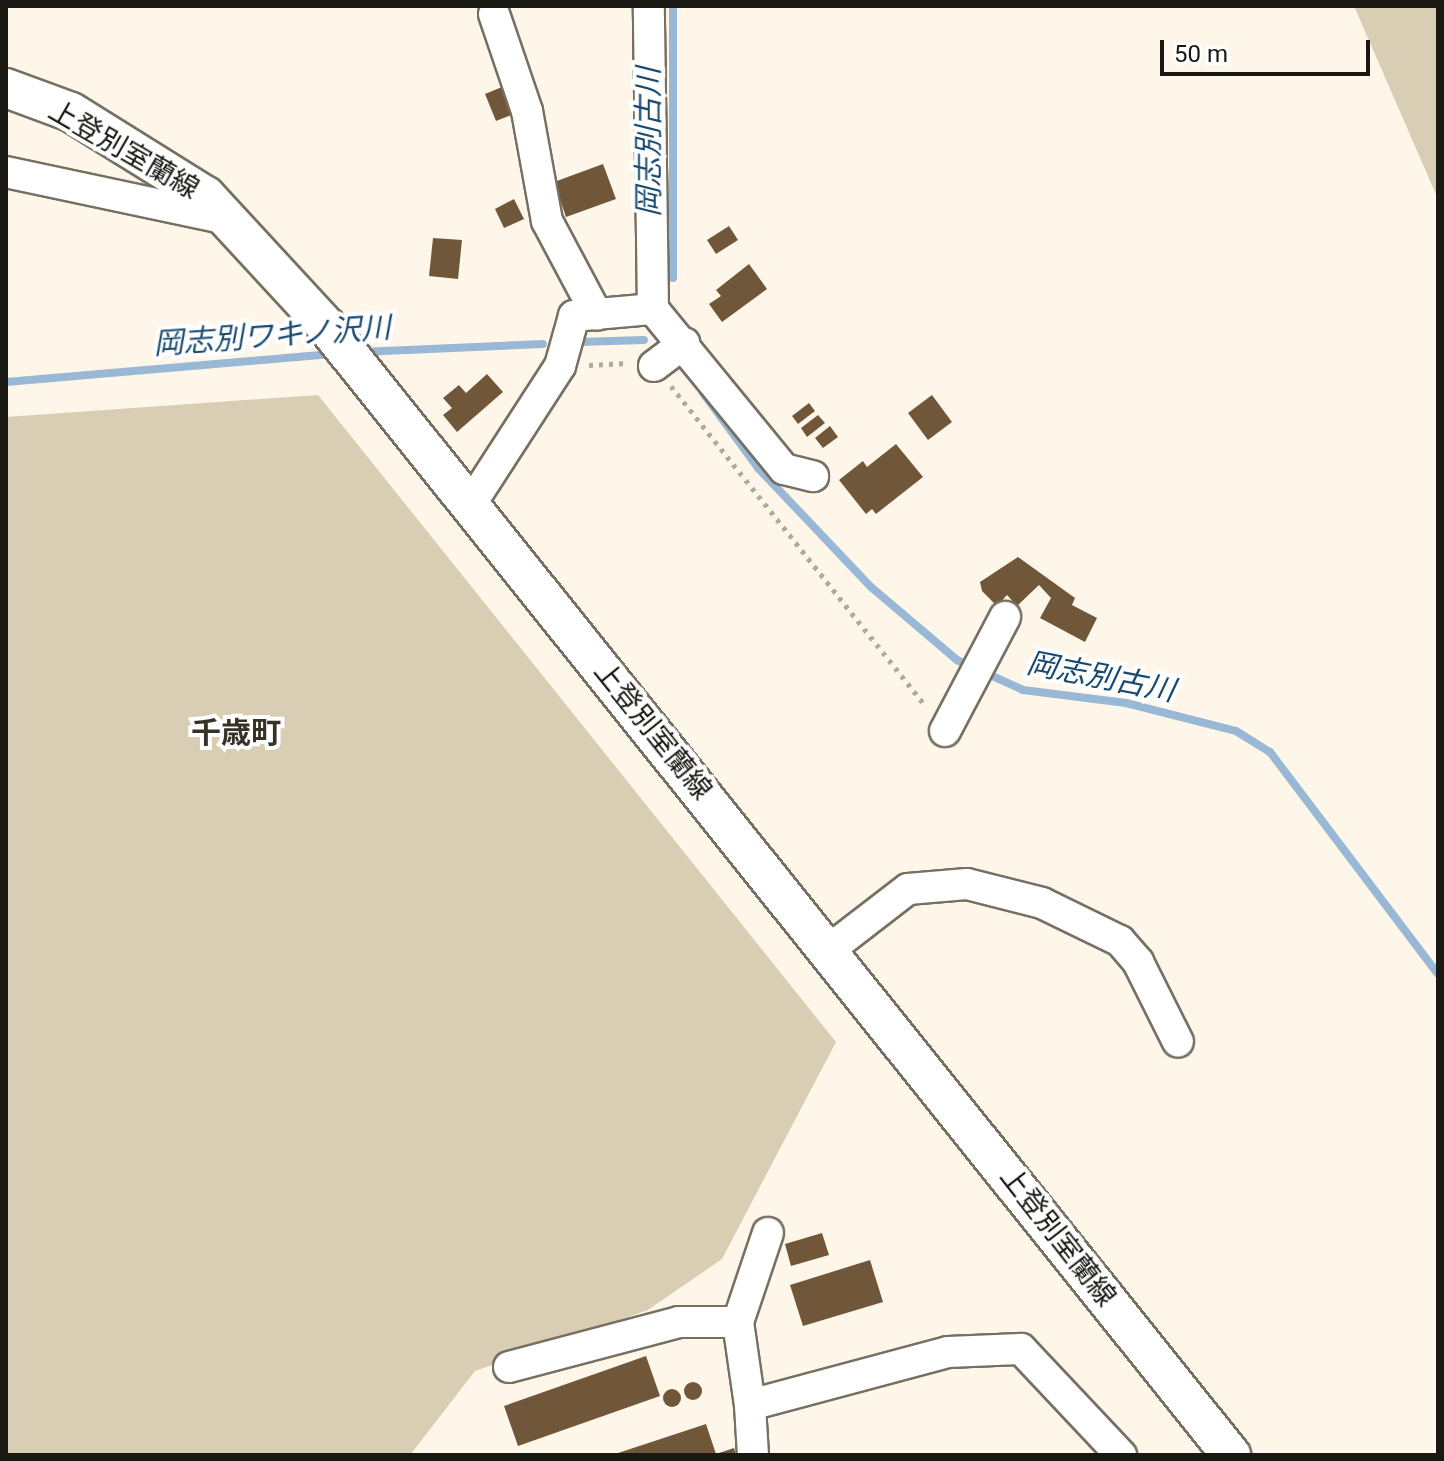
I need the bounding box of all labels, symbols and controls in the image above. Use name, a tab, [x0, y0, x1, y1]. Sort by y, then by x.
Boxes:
scale bar	[1164, 24, 1374, 74]
text: 50 m	[1174, 40, 1228, 68]
water label: 岡志別古川	[631, 67, 667, 217]
street label: 上登別室蘭線	[43, 93, 205, 207]
water label: 岡志別ワキノ沢川	[151, 310, 393, 362]
water label: 岡志別古川	[1024, 645, 1178, 709]
street label: 上登別室蘭線	[587, 655, 719, 807]
district label: 千歳町	[191, 715, 281, 751]
street label: 上登別室蘭線	[993, 1160, 1123, 1314]

